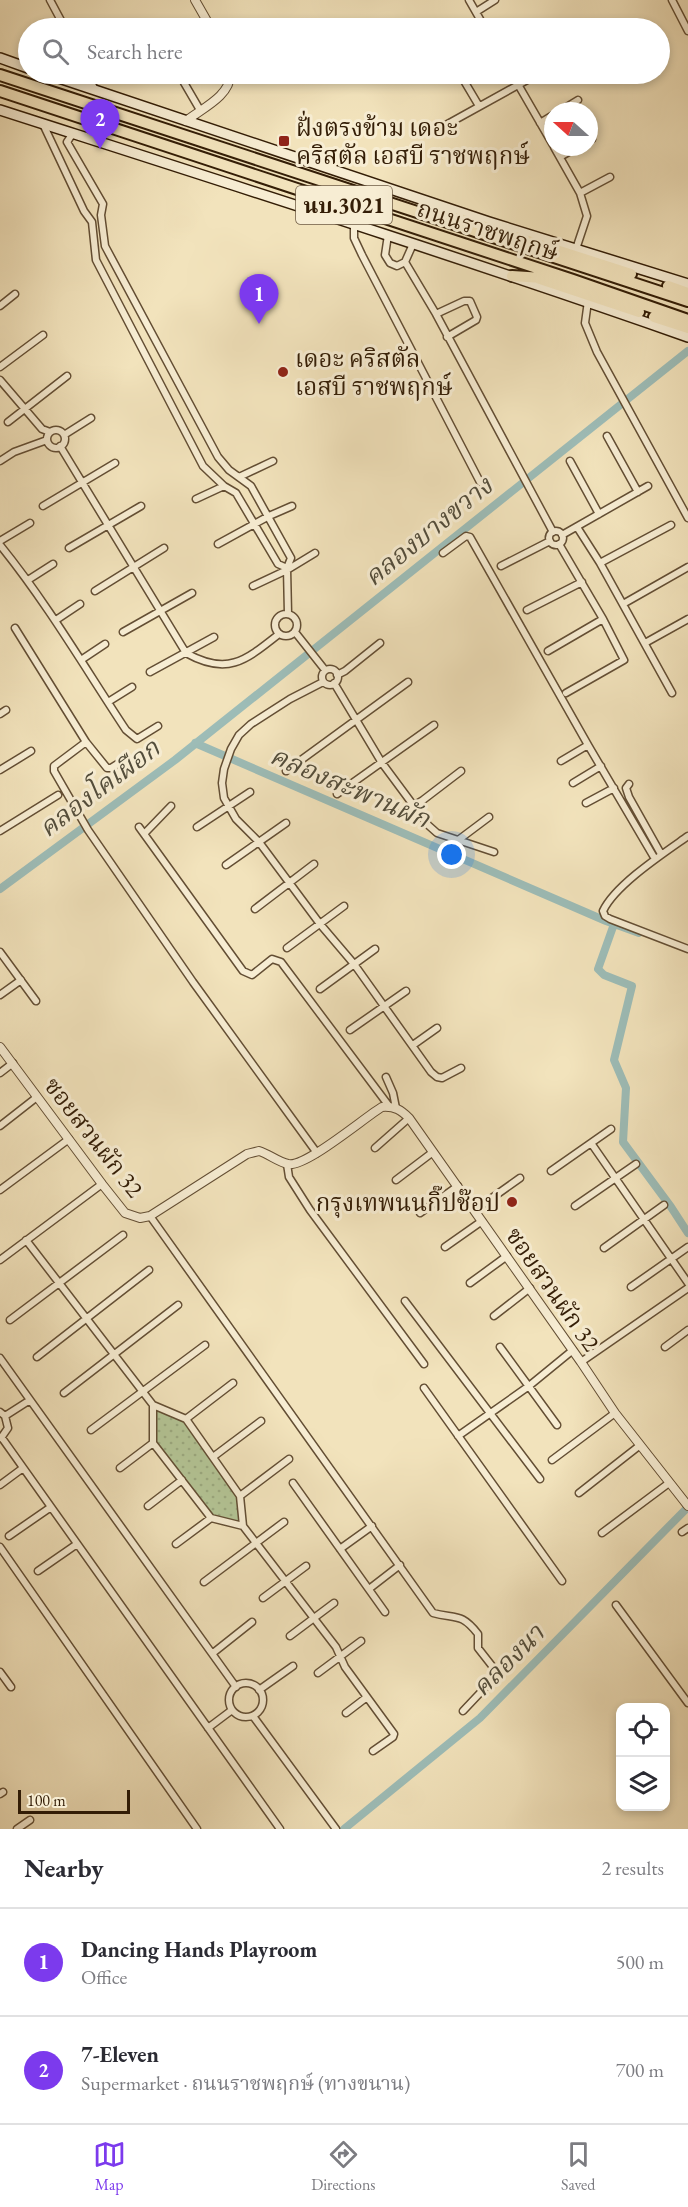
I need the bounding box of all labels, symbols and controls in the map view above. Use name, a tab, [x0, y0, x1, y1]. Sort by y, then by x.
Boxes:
search box	[18, 18, 670, 84]
icon: search	[39, 35, 72, 68]
text: Search here	[87, 37, 182, 66]
pin: 2	[80, 100, 120, 149]
north arrow	[544, 102, 598, 156]
place label: ฝั่งตรงข้าม เดอะ คริสตัล เอสบี ราชพฤกษ์	[296, 110, 530, 171]
marker: ฝั่งตรงข้าม เดอะ คริสตัล เอสบี ราชพฤกษ์	[277, 134, 291, 148]
road number: นบ.3021	[296, 186, 392, 224]
street label: ถนนราชพฤกษ์	[413, 193, 563, 268]
pin: 1	[240, 274, 278, 324]
place label: เดอะ คริสตัล เอสบี ราชพฤกษ์	[295, 343, 453, 402]
marker: เดอะ คริสตัล เอสบี ราชพฤกษ์	[276, 365, 290, 379]
water label: คลองบางขวาง	[357, 468, 500, 593]
water label: คลองโคเผือก	[31, 730, 167, 845]
water label: คลองสะพานผัก	[265, 738, 436, 836]
your location	[437, 840, 466, 869]
street label: ซอยสวนผัก 32	[37, 1071, 151, 1204]
place label: กรุงเทพนนกิ๊ปช๊อป	[316, 1185, 500, 1218]
marker: กรุงเทพนนกิ๊ปช๊อป	[505, 1195, 519, 1209]
street label: ซอยสวนผัก 32	[499, 1221, 607, 1357]
water label: คลองนา	[464, 1616, 552, 1704]
map controls	[616, 1703, 670, 1811]
button: locate	[616, 1703, 670, 1757]
button: layers	[616, 1757, 670, 1811]
scale bar	[18, 1787, 130, 1814]
text: 100 m	[27, 1790, 66, 1811]
text: Nearby	[24, 1851, 104, 1885]
text: 2 results	[601, 1855, 664, 1881]
text: Dancing Hands Playroom	[81, 1935, 317, 1964]
text: 1	[38, 1949, 49, 1975]
text: 500 m	[616, 1949, 664, 1975]
text: Office	[81, 1964, 127, 1990]
text: 7-Eleven	[81, 2040, 159, 2069]
text: 2	[38, 2057, 49, 2083]
text: 700 m	[616, 2057, 664, 2083]
text: Supermarket · ถนนราชพฤกษ์ (ทางขนาน)	[81, 2070, 410, 2096]
tab: Map	[93, 2138, 126, 2195]
tab: Directions	[311, 2138, 376, 2195]
tab: Saved	[561, 2138, 595, 2195]

